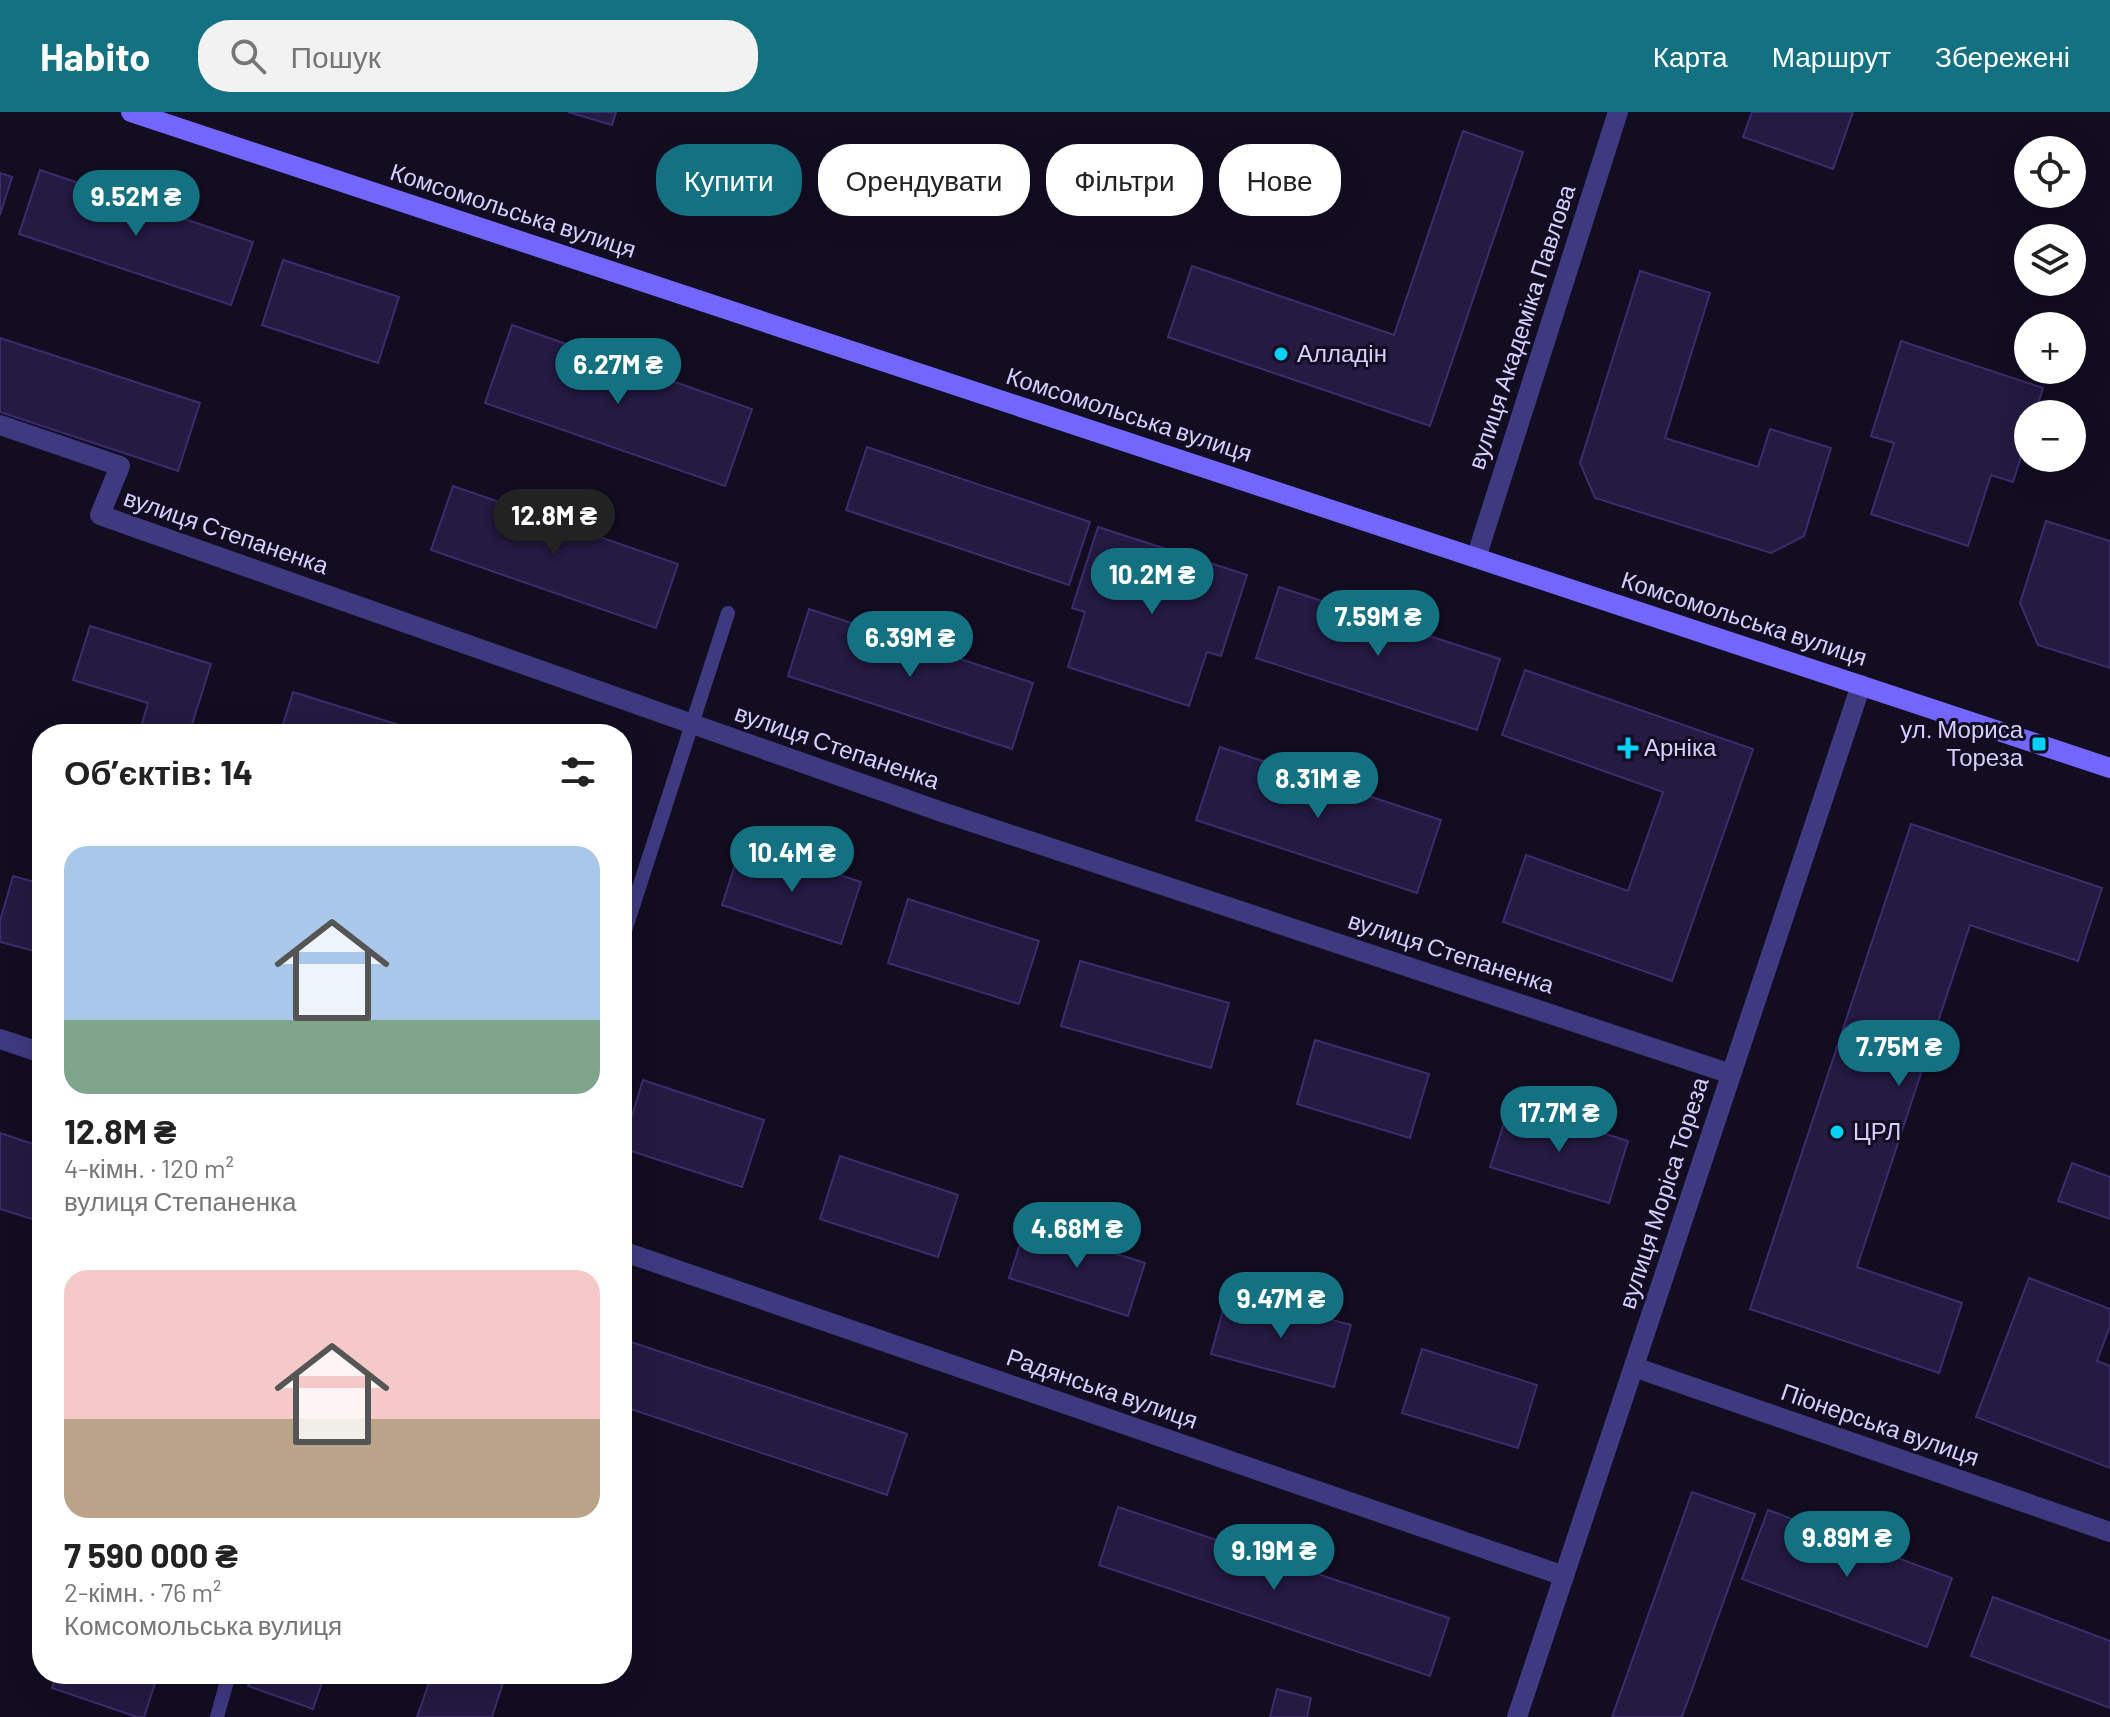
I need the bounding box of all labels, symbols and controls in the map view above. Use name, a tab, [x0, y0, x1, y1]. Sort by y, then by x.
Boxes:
search box	[198, 20, 758, 92]
text: Habito	[40, 33, 150, 79]
icon: search	[226, 34, 270, 78]
text: Пошук	[290, 38, 381, 74]
text: Карта	[1653, 39, 1728, 73]
text: Маршрут	[1772, 39, 1891, 73]
text: Збережені	[1935, 39, 2070, 73]
map controls	[2014, 136, 2086, 472]
button: locate	[2014, 136, 2086, 208]
chip: Купити	[656, 144, 802, 216]
chip: Орендувати	[818, 144, 1030, 216]
chip: Фільтри	[1046, 144, 1203, 216]
chip: Нове	[1219, 144, 1341, 216]
street label: Комсомольська вулиця	[387, 156, 640, 263]
pin: 9.52M ₴	[62, 170, 210, 238]
text: 9.52M ₴	[91, 180, 181, 211]
street label: вулиця Академіка Павлова	[1461, 180, 1581, 473]
button: layers	[2014, 224, 2086, 296]
button: +	[2014, 312, 2086, 384]
pin: 6.27M ₴	[544, 338, 692, 406]
place label: Алладін	[1297, 338, 1387, 367]
marker: Алладін	[1272, 345, 1290, 363]
text: 6.27M ₴	[573, 348, 663, 379]
street label: Комсомольська вулиця	[1003, 360, 1256, 467]
button: −	[2014, 400, 2086, 472]
street label: вулиця Степаненка	[120, 482, 333, 579]
pin: 12.8M ₴	[480, 489, 628, 557]
text: 12.8M ₴	[511, 499, 597, 530]
pin: 10.2M ₴	[1078, 548, 1226, 616]
text: 10.2M ₴	[1109, 558, 1195, 589]
street label: Комсомольська вулиця	[1618, 564, 1871, 671]
pin: 7.59M ₴	[1304, 590, 1452, 658]
text: 7.59M ₴	[1334, 600, 1422, 631]
pin: 6.39M ₴	[836, 611, 984, 679]
text: 6.39M ₴	[865, 621, 955, 652]
street label: вулиця Степаненка	[731, 697, 944, 794]
place label: ул. Мориса Тореза	[1900, 714, 2024, 771]
place label: Арніка	[1644, 732, 1717, 761]
marker: ул. Мориса Тореза	[2030, 735, 2048, 753]
marker: Арніка	[1619, 739, 1637, 757]
icon: filters	[556, 750, 600, 794]
text: Об’єктів: 14	[64, 751, 253, 792]
pin: 8.31M ₴	[1244, 752, 1392, 820]
text: 8.31M ₴	[1275, 762, 1361, 793]
pin: 10.4M ₴	[718, 826, 866, 894]
text: 10.4M ₴	[748, 836, 836, 867]
icon: home	[260, 898, 404, 1042]
street label: вулиця Степаненка	[1345, 905, 1559, 999]
pin: 7.75M ₴	[1825, 1020, 1973, 1088]
text: 7.75M ₴	[1856, 1030, 1942, 1061]
street label: вулиця Моріса Тореза	[1611, 1072, 1714, 1312]
pin: 17.7M ₴	[1485, 1086, 1633, 1154]
text: 17.7M ₴	[1518, 1096, 1600, 1127]
text: 12.8M ₴	[64, 1110, 176, 1151]
place label: ЦРЛ	[1853, 1116, 1901, 1145]
marker: ЦРЛ	[1828, 1123, 1846, 1141]
text: 4-кімн. · 120 m²	[64, 1152, 234, 1183]
text: вулиця Степаненка	[64, 1185, 297, 1216]
pin: 4.68M ₴	[1003, 1202, 1151, 1270]
text: 4.68M ₴	[1031, 1212, 1123, 1243]
pin: 9.47M ₴	[1207, 1272, 1355, 1340]
text: 9.47M ₴	[1237, 1282, 1325, 1313]
icon: home	[260, 1322, 404, 1466]
street label: Радянська вулиця	[1003, 1341, 1202, 1434]
street label: Піонерська вулиця	[1778, 1376, 1983, 1471]
pin: 9.89M ₴	[1773, 1511, 1921, 1579]
text: 9.89M ₴	[1802, 1521, 1892, 1552]
pin: 9.19M ₴	[1200, 1524, 1348, 1592]
text: 7 590 000 ₴	[64, 1534, 238, 1575]
text: 9.19M ₴	[1232, 1534, 1316, 1565]
text: 2-кімн. · 76 m²	[64, 1576, 222, 1607]
text: Комсомольська вулиця	[64, 1609, 342, 1640]

